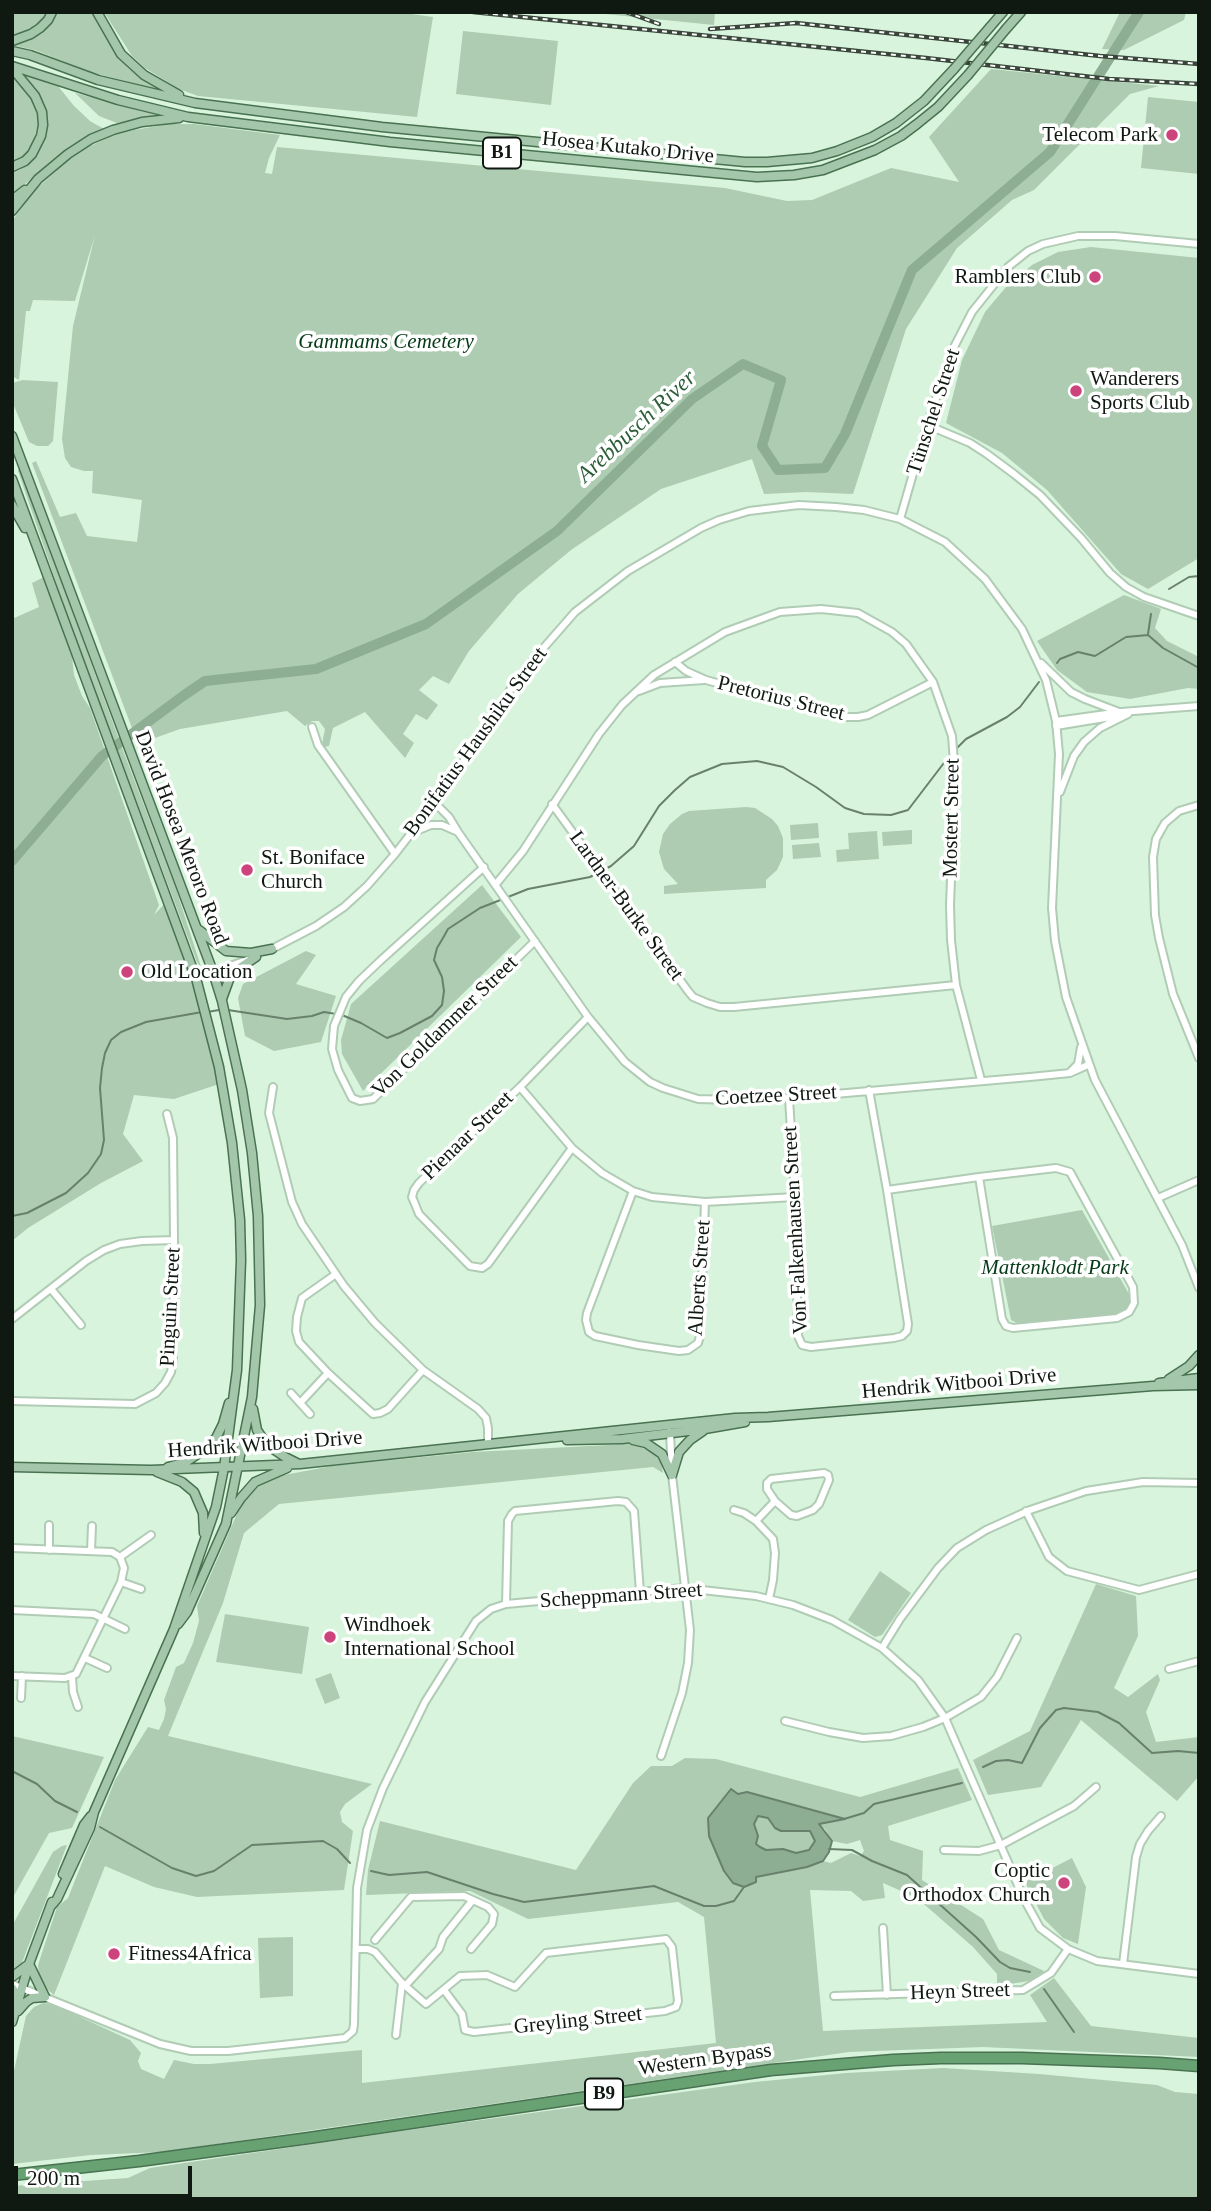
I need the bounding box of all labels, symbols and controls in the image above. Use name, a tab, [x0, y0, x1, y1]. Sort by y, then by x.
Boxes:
place label: Telecom Park	[1042, 122, 1158, 148]
street label: Hosea Kutako Drive	[541, 126, 715, 170]
marker: Telecom Park	[1164, 127, 1180, 143]
road number: B1	[483, 138, 521, 168]
place label: Ramblers Club	[954, 264, 1081, 290]
marker: Ramblers Club	[1087, 269, 1103, 285]
park label: Gammams Cemetery	[298, 329, 474, 355]
street label: Tünschel Street	[902, 346, 966, 478]
water label: Arebbusch River	[572, 365, 702, 489]
place label: Wanderers Sports Club	[1090, 366, 1190, 416]
marker: Wanderers Sports Club	[1068, 383, 1084, 399]
street label: Bonifatius Haushiku Street	[399, 643, 553, 841]
street label: Pretorius Street	[715, 671, 847, 727]
street label: David Hosea Meroro Road	[129, 728, 233, 948]
street label: Mostert Street	[938, 758, 966, 878]
street label: Lardner-Burke Street	[563, 826, 689, 986]
place label: St. Boniface Church	[261, 845, 365, 895]
marker: St. Boniface Church	[239, 862, 255, 878]
street label: Von Goldammer Street	[367, 951, 523, 1103]
place label: Old Location	[141, 959, 252, 985]
marker: Old Location	[119, 964, 135, 980]
street label: Coetzee Street	[714, 1080, 838, 1112]
street label: Pienaar Street	[417, 1086, 519, 1186]
street label: Von Falkenhausen Street	[778, 1125, 814, 1335]
street label: Alberts Street	[683, 1219, 717, 1337]
street label: Pinguin Street	[155, 1247, 187, 1367]
park label: Mattenklodt Park	[981, 1255, 1129, 1281]
street label: Hendrik Witbooi Drive	[861, 1363, 1057, 1405]
street label: Hendrik Witbooi Drive	[167, 1426, 363, 1464]
street label: Scheppmann Street	[539, 1578, 703, 1614]
place label: Windhoek International School	[344, 1612, 515, 1662]
marker: Windhoek International School	[322, 1629, 338, 1645]
place label: Coptic Orthodox Church	[902, 1858, 1050, 1908]
marker: Coptic Orthodox Church	[1056, 1875, 1072, 1891]
place label: Fitness4Africa	[128, 1941, 252, 1967]
marker: Fitness4Africa	[106, 1946, 122, 1962]
street label: Heyn Street	[910, 1978, 1010, 2006]
street label: Greyling Street	[513, 2002, 643, 2040]
street label: Western Bypass	[637, 2038, 773, 2082]
road number: B9	[585, 2078, 623, 2110]
scale bar	[18, 2152, 196, 2196]
text: 200 m	[27, 2166, 80, 2190]

